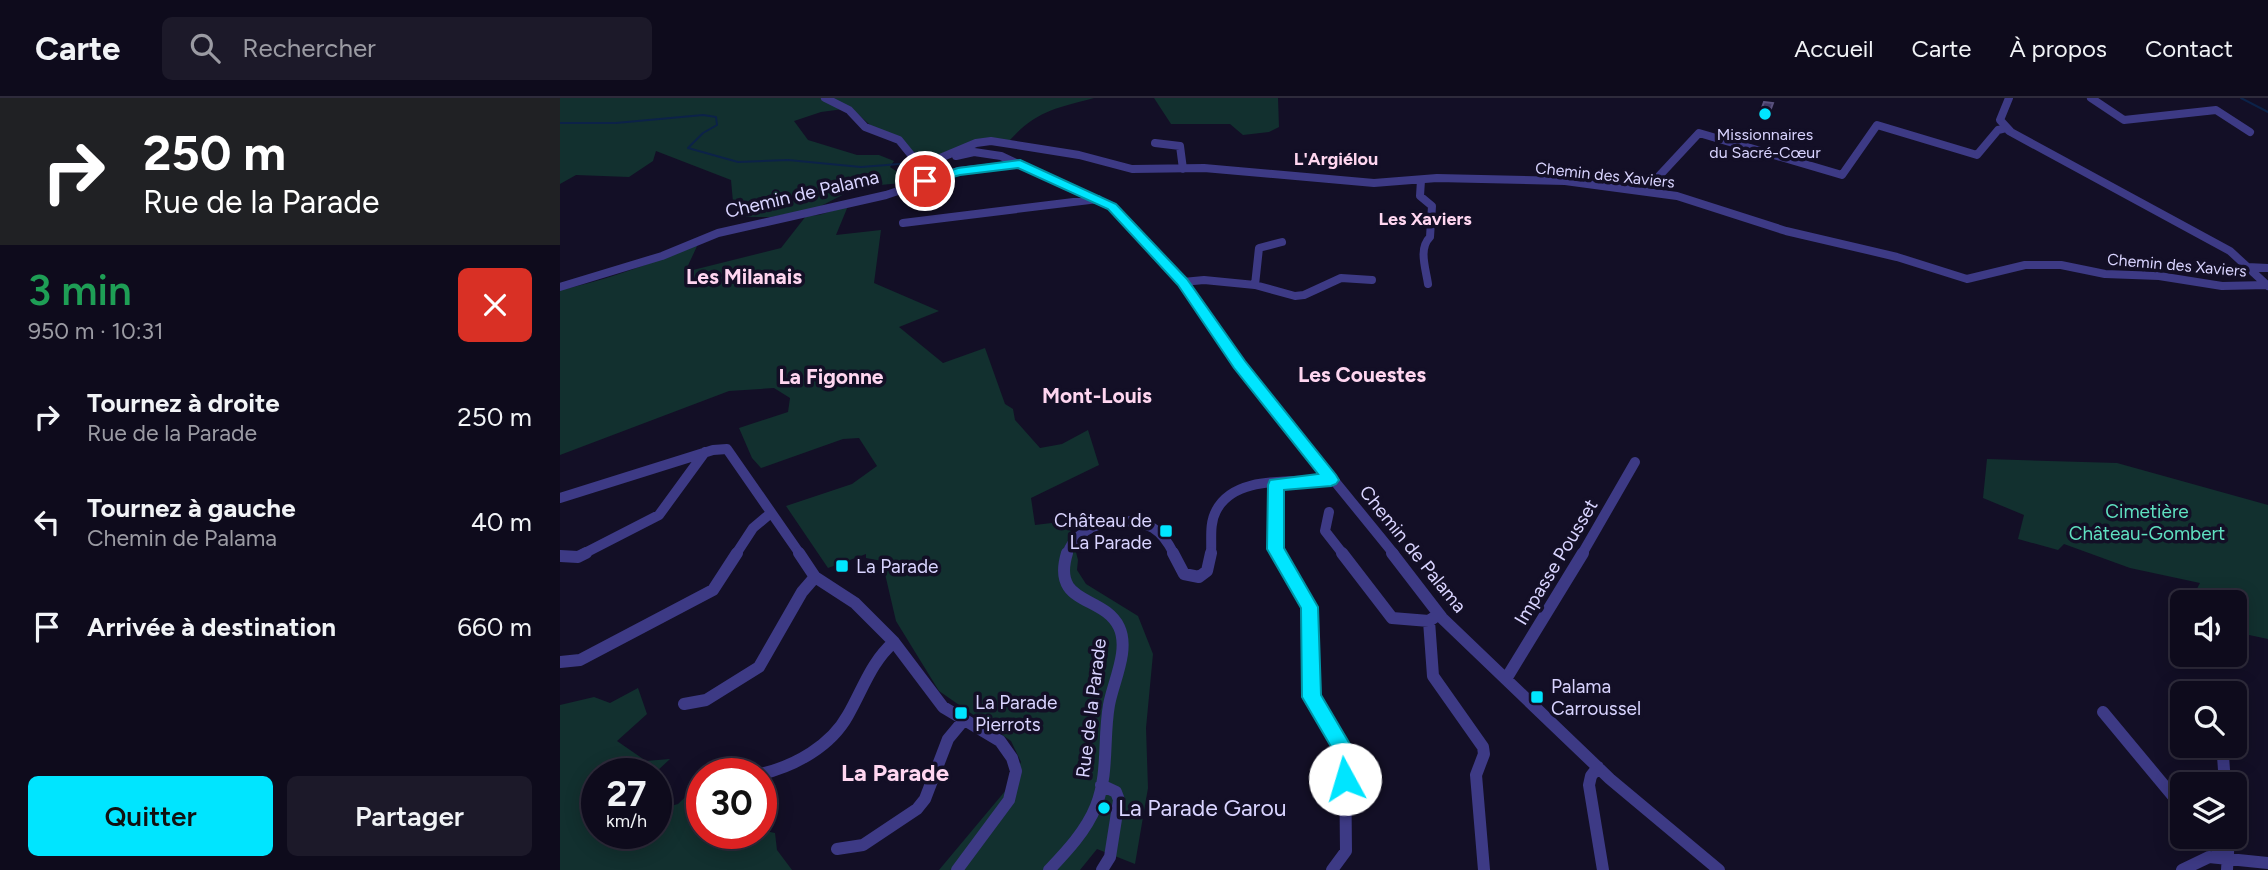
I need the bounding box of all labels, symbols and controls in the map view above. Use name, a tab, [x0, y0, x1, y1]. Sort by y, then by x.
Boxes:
search box	[162, 17, 652, 80]
text: Carte	[35, 29, 120, 68]
icon: search	[186, 29, 224, 67]
text: Rechercher	[242, 32, 376, 64]
text: Accueil	[1794, 34, 1874, 63]
text: Carte	[1912, 34, 1971, 63]
text: À propos	[2009, 34, 2107, 63]
text: Contact	[2145, 34, 2233, 63]
marker: Missionnaires du Sacré-Cœur	[1757, 106, 1773, 122]
text: 250 m	[143, 123, 286, 182]
place label: Missionnaires du Sacré-Cœur	[1709, 125, 1821, 162]
icon: right	[28, 126, 119, 217]
district label: L'Argiélou	[1294, 148, 1378, 170]
pin	[895, 151, 955, 211]
street label: Chemin des Xaviers	[1534, 158, 1676, 192]
icon: arrive	[906, 162, 944, 200]
street label: Chemin de Palama	[723, 165, 881, 223]
text: Rue de la Parade	[143, 183, 380, 221]
district label: Les Xaviers	[1378, 208, 1472, 230]
street label: Chemin des Xaviers	[2106, 249, 2248, 281]
district label: Les Milanais	[686, 264, 802, 289]
text: 3 min	[28, 265, 132, 316]
button: close	[458, 268, 532, 342]
text: 950 m · 10:31	[28, 317, 164, 345]
district label: Les Couestes	[1298, 362, 1426, 387]
district label: La Figonne	[779, 364, 884, 389]
district label: Mont-Louis	[1042, 383, 1152, 408]
text: Tournez à droite	[87, 387, 280, 419]
icon: right	[28, 398, 66, 436]
text: 250 m	[457, 401, 532, 433]
text: Rue de la Parade	[87, 419, 257, 447]
street label: Chemin de Palama	[1355, 481, 1471, 617]
text: Tournez à gauche	[87, 492, 296, 524]
street label: Impasse Pousset	[1509, 495, 1603, 629]
park label: Cimetière Château-Gombert	[2069, 500, 2225, 545]
icon: left	[28, 503, 66, 541]
text: 40 m	[471, 506, 532, 538]
place label: Château de La Parade	[1054, 509, 1152, 554]
marker: Château de La Parade	[1158, 523, 1174, 539]
text: Chemin de Palama	[87, 524, 277, 552]
place label: La Parade	[856, 555, 938, 578]
marker: La Parade	[834, 558, 850, 574]
map controls	[2170, 590, 2247, 849]
button: sound	[2170, 590, 2247, 667]
icon: arrive	[28, 608, 66, 646]
text: Arrivée à destination	[87, 611, 336, 643]
text: 660 m	[457, 611, 532, 643]
street label: Rue de la Parade	[1071, 637, 1111, 779]
place label: Palama Carroussel	[1551, 675, 1641, 720]
button: search	[2170, 681, 2247, 758]
marker: Palama Carroussel	[1529, 689, 1545, 705]
place label: La Parade Pierrots	[975, 691, 1057, 736]
marker: La Parade Pierrots	[953, 705, 969, 721]
position arrow	[1308, 742, 1382, 816]
speed limit sign: 30	[686, 758, 777, 849]
district label: La Parade	[841, 758, 949, 787]
button: layers	[2170, 772, 2247, 849]
text: 27	[607, 773, 646, 815]
button: Quitter	[28, 776, 273, 856]
button: Partager	[287, 776, 532, 856]
place label: La Parade Garou	[1118, 794, 1287, 822]
marker: La Parade Garou	[1096, 800, 1112, 816]
text: km/h	[606, 810, 647, 832]

